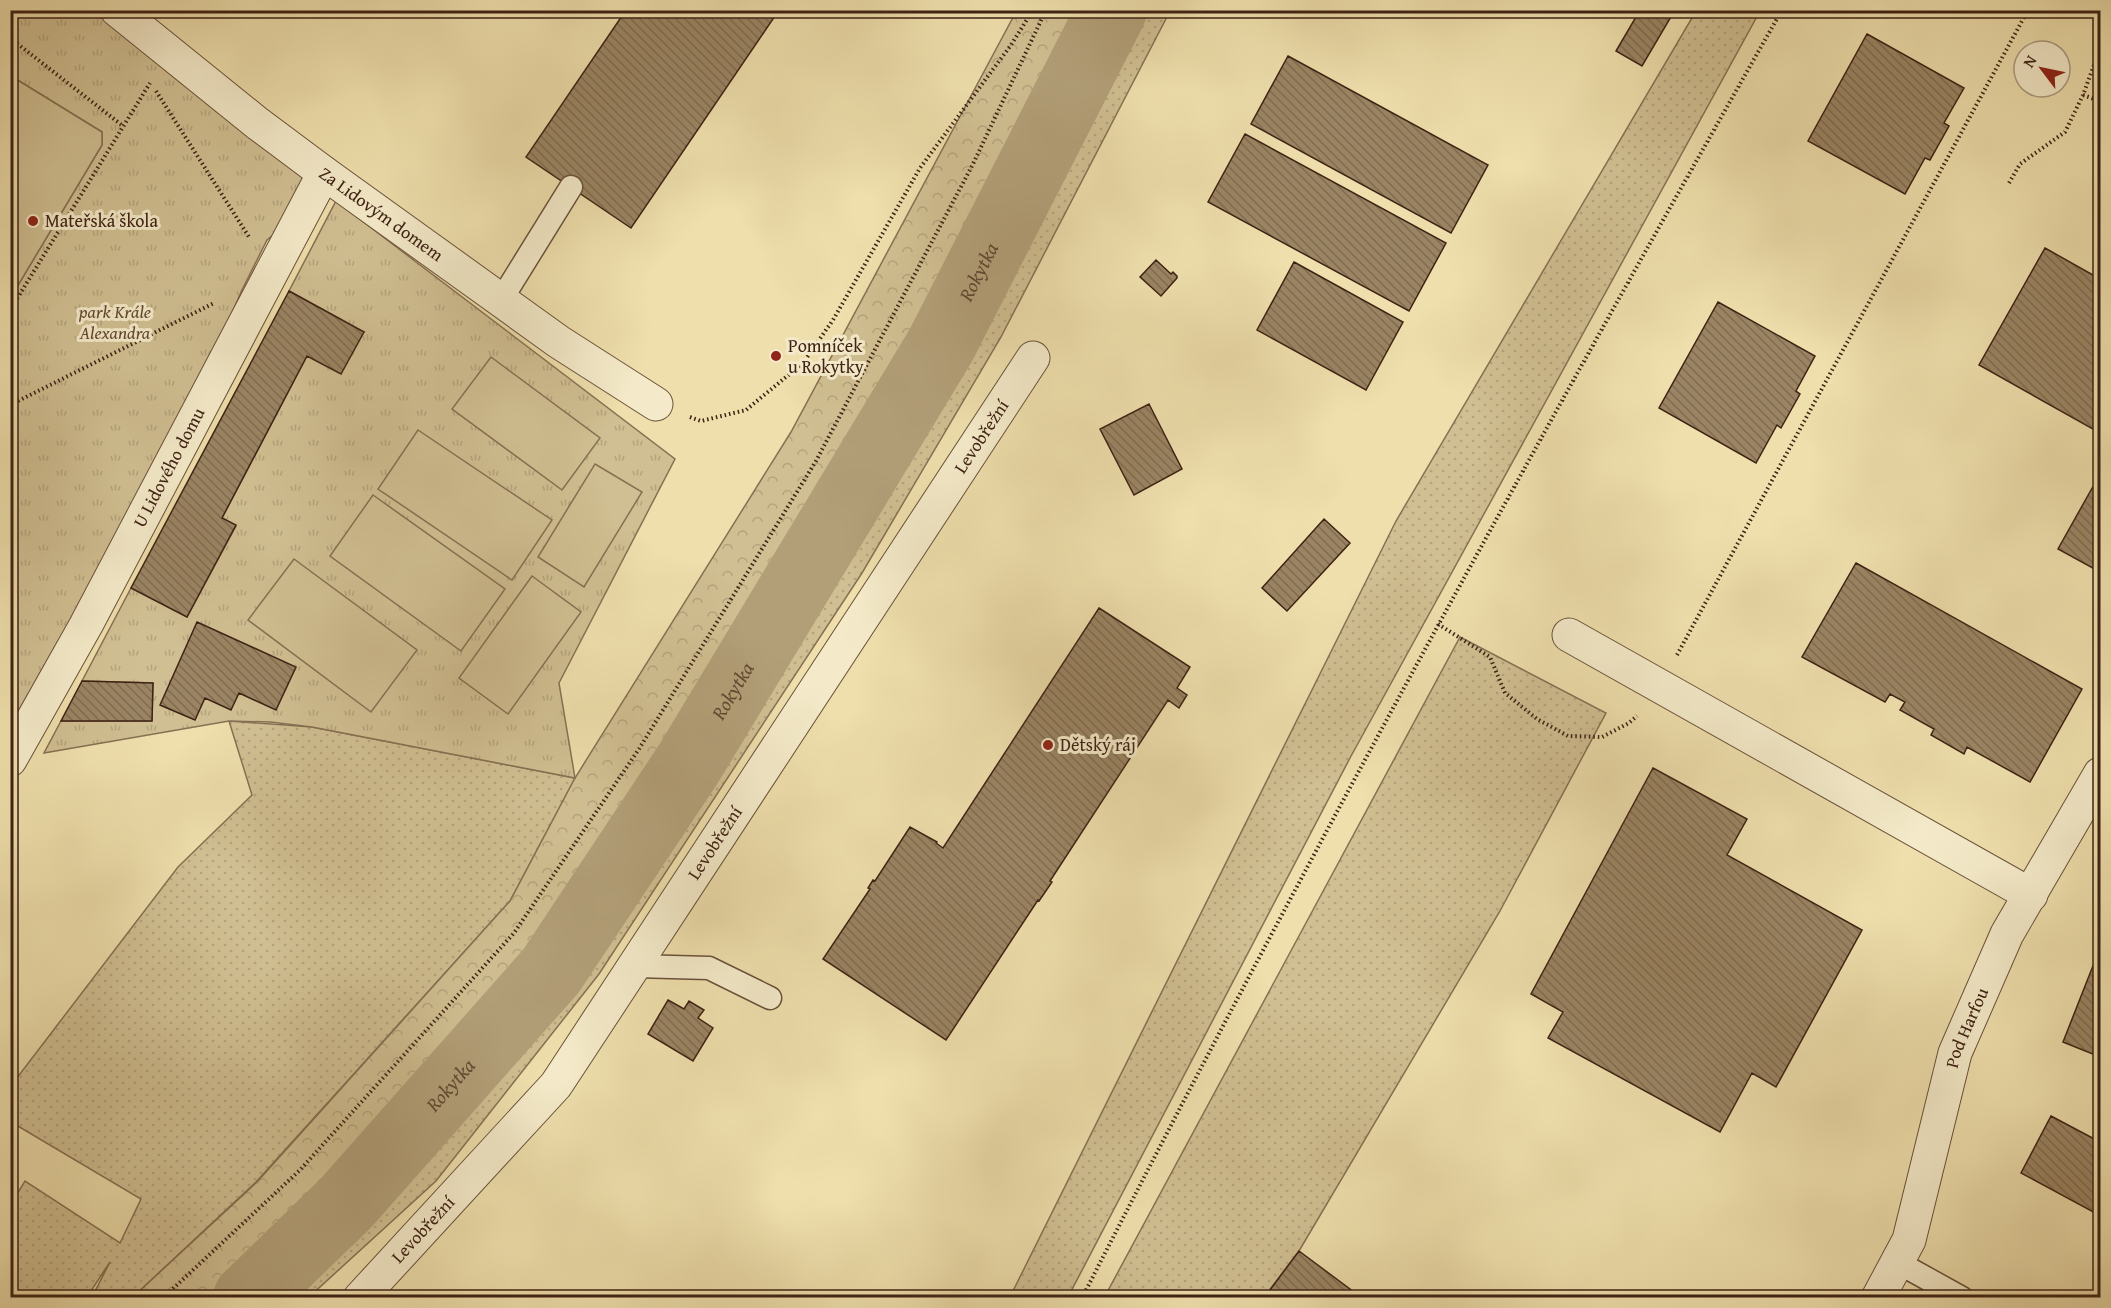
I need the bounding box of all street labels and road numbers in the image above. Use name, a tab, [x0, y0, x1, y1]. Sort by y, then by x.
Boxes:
street label: Za Lidovým domem	[314, 160, 450, 268]
street label: Levobřežní	[947, 393, 1016, 479]
street label: U Lidového domu	[126, 402, 211, 532]
street label: Levobřežní	[680, 800, 749, 885]
street label: Pod Harfou	[1938, 983, 1995, 1071]
street label: Levobřežní	[384, 1189, 461, 1269]

